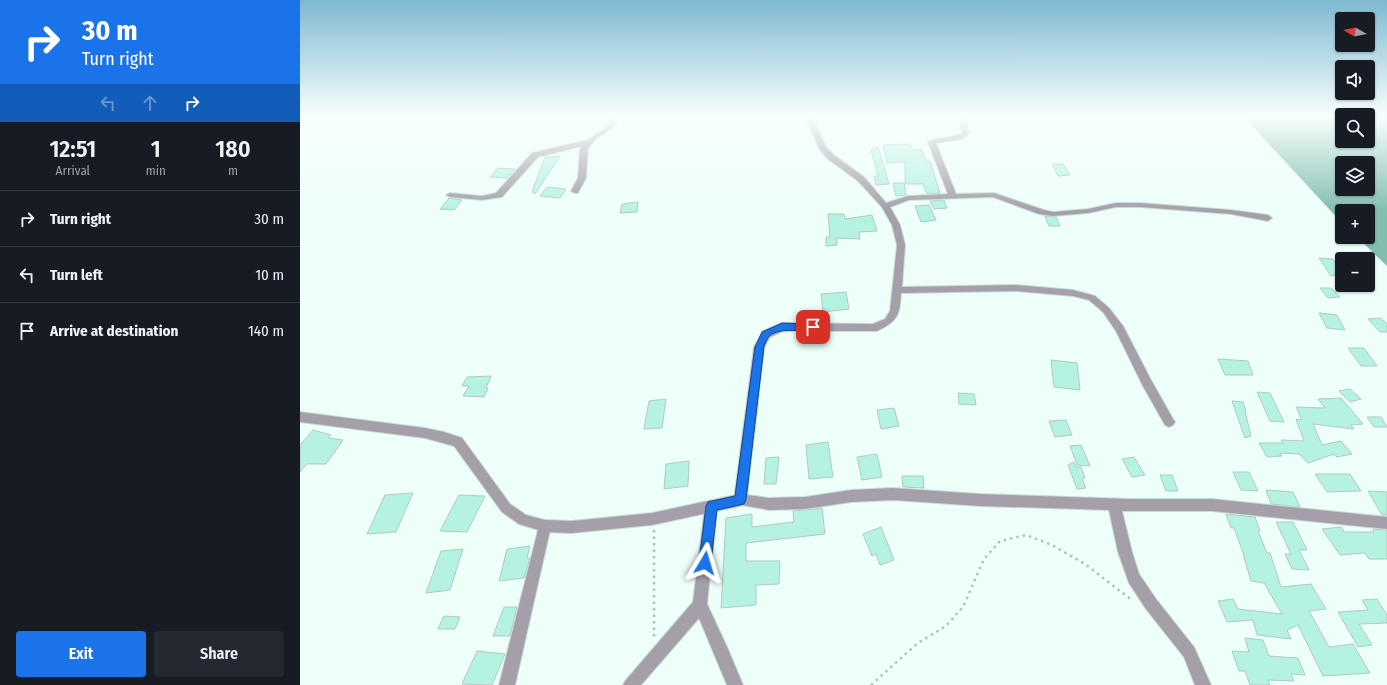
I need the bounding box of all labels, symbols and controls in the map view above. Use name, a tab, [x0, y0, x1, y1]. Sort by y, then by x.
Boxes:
north arrow	[1335, 12, 1375, 52]
map controls	[1335, 12, 1375, 292]
text: 30 m	[82, 14, 138, 47]
icon: right	[16, 16, 68, 68]
text: Turn right	[82, 48, 154, 70]
button: sound	[1335, 60, 1375, 100]
icon: left	[97, 92, 119, 114]
icon: ahead	[139, 92, 161, 114]
icon: right	[181, 92, 203, 114]
button: search	[1335, 108, 1375, 148]
text: 12:51	[49, 135, 96, 163]
text: 1	[151, 135, 161, 163]
text: 180	[215, 135, 251, 163]
button: layers	[1335, 156, 1375, 196]
text: Arrival	[56, 163, 90, 178]
text: min	[146, 163, 166, 178]
text: m	[228, 163, 238, 178]
button: +	[1335, 204, 1375, 244]
icon: right	[16, 208, 38, 230]
text: Turn right	[50, 210, 111, 228]
text: 30 m	[254, 210, 284, 228]
button: −	[1335, 252, 1375, 292]
icon: left	[16, 264, 38, 286]
text: Turn left	[50, 266, 103, 284]
text: 10 m	[255, 266, 284, 284]
pin	[796, 310, 830, 344]
icon: arrive	[802, 316, 824, 338]
icon: arrive	[16, 320, 38, 342]
text: Arrive at destination	[50, 322, 178, 340]
text: 140 m	[248, 322, 284, 340]
position arrow	[684, 542, 726, 584]
button: Exit	[16, 631, 146, 677]
button: Share	[154, 631, 284, 677]

